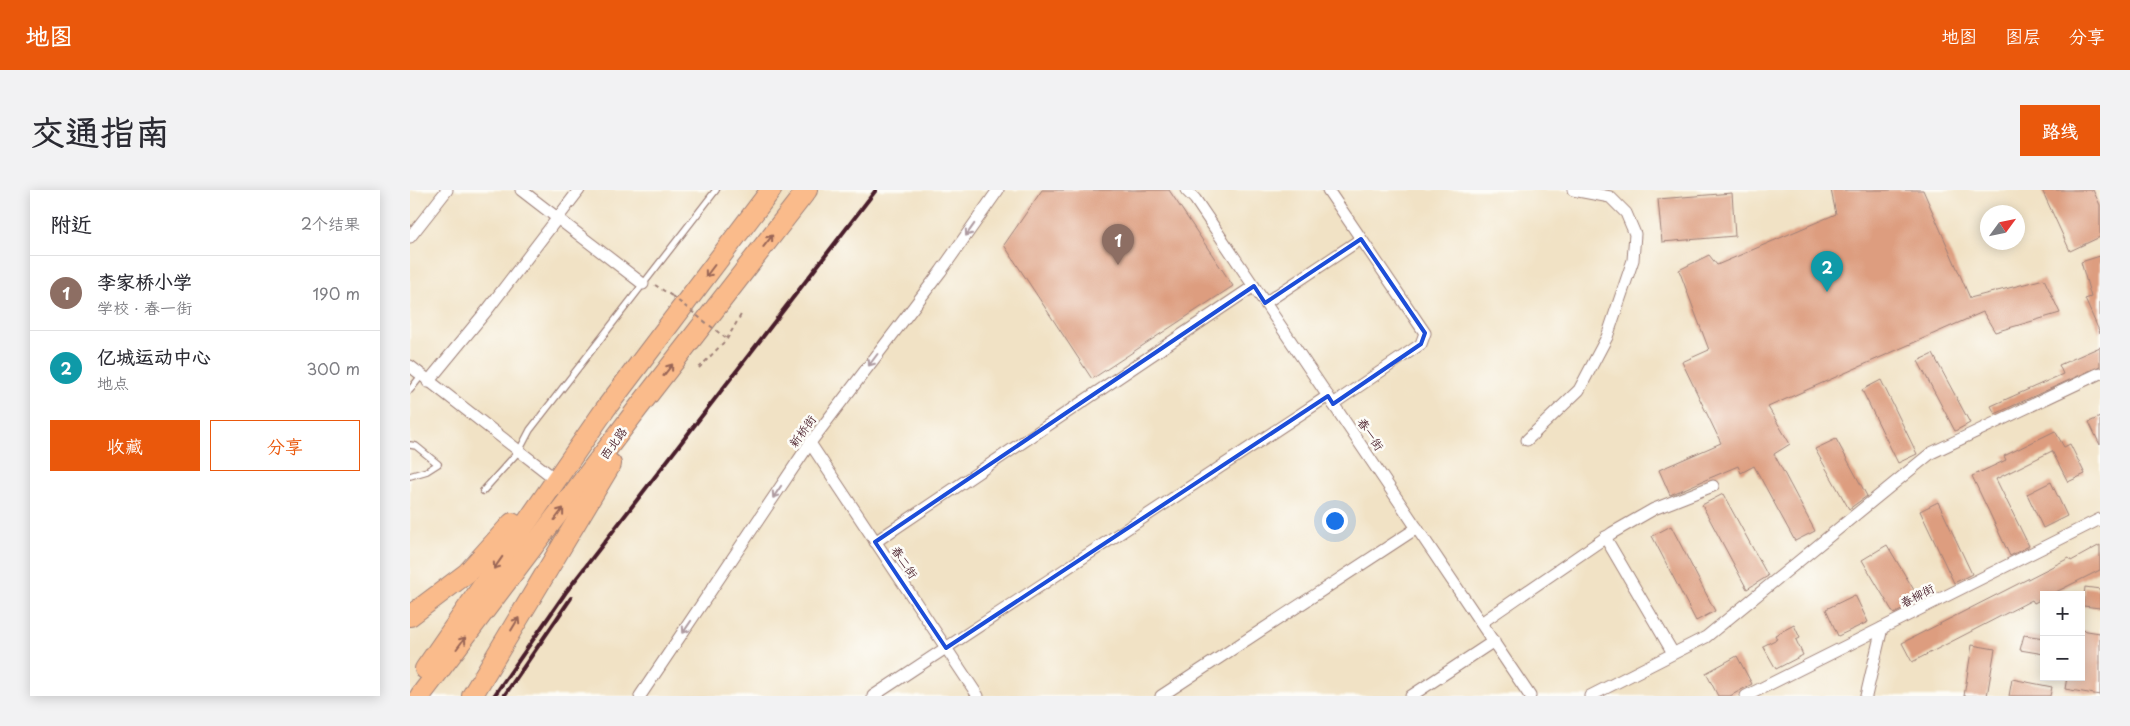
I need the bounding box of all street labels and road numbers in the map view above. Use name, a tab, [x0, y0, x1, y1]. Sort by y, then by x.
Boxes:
street label: 新桥街	[784, 411, 820, 451]
street label: 春一街	[1353, 414, 1389, 454]
street label: 西北路	[595, 423, 631, 463]
street label: 春二街	[887, 542, 923, 582]
street label: 春柳街	[1897, 579, 1937, 611]

